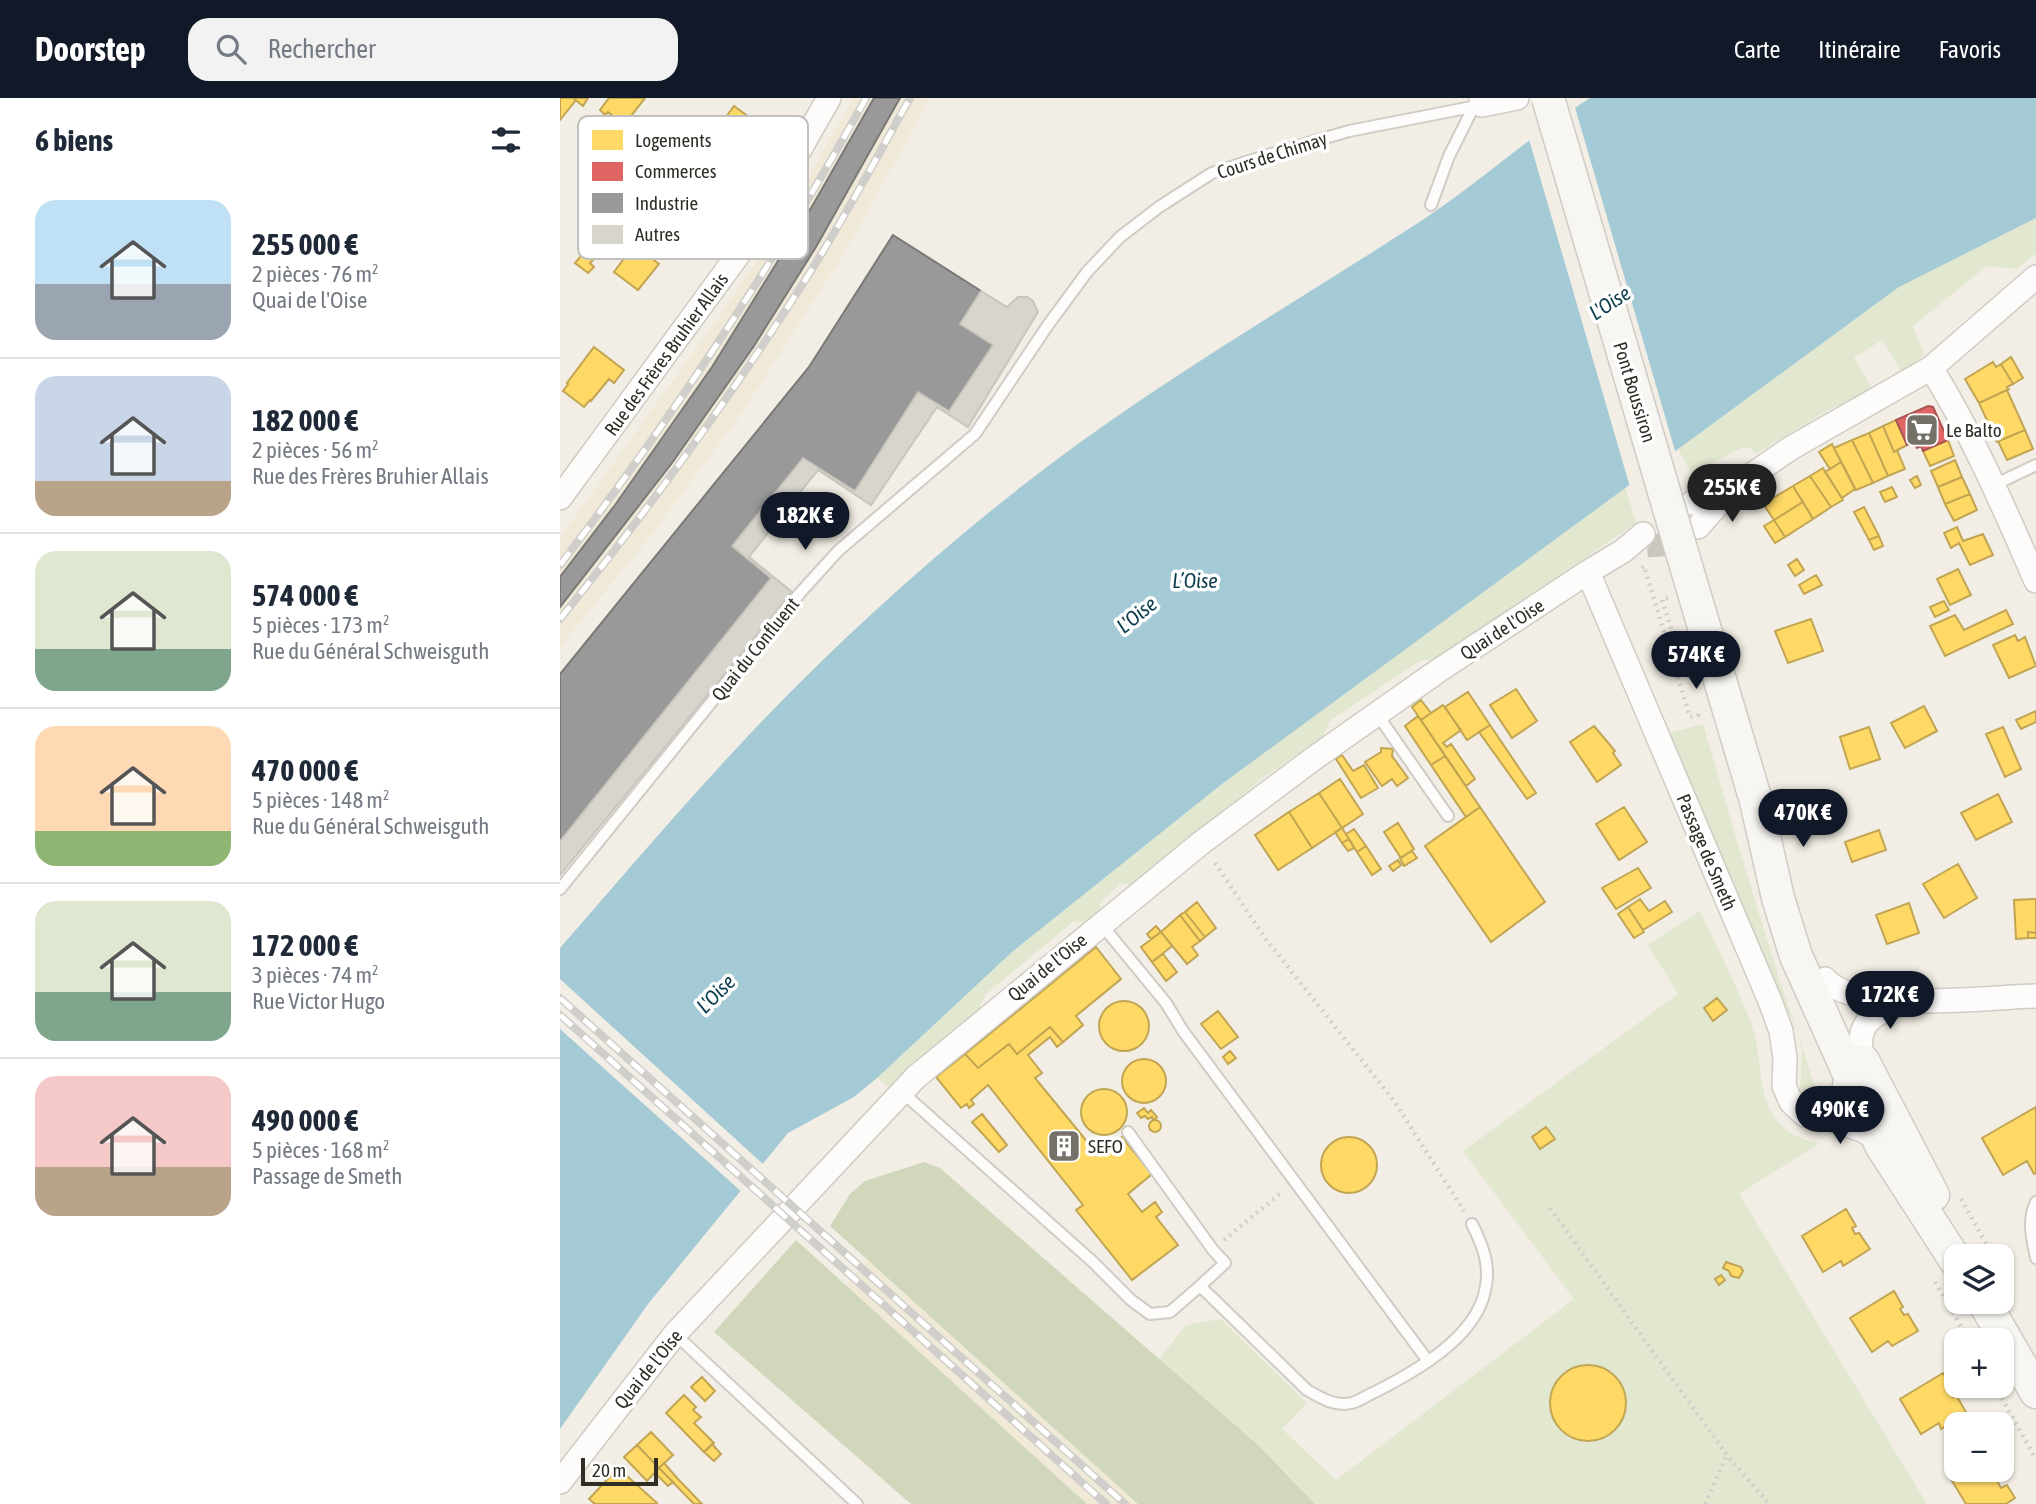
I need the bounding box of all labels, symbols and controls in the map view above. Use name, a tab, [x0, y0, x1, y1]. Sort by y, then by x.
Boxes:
search box	[188, 18, 678, 81]
text: Doorstep	[35, 30, 146, 68]
icon: search	[212, 30, 250, 68]
text: Rechercher	[268, 34, 376, 64]
text: Carte	[1734, 36, 1780, 63]
text: Itinéraire	[1818, 36, 1901, 63]
text: Favoris	[1939, 36, 2001, 63]
legend	[578, 116, 808, 259]
icon: filters	[487, 121, 525, 159]
text: 6 biens	[35, 123, 113, 157]
street label: Cours de Chimay	[1214, 127, 1330, 183]
text: Logements	[635, 129, 712, 151]
text: Commerces	[635, 160, 717, 182]
text: Industrie	[635, 192, 698, 214]
text: Autres	[635, 223, 680, 245]
text: 255 000 €	[252, 227, 358, 261]
icon: home	[91, 228, 175, 312]
text: 2 pièces · 76 m²	[252, 261, 379, 287]
street label: Rue des Frères Bruhier Allais	[600, 268, 732, 440]
water label: L'Oise	[1584, 280, 1635, 324]
text: Quai de l'Oise	[252, 287, 367, 313]
street label: Pont Boussiron	[1609, 339, 1661, 445]
text: 182 000 €	[252, 403, 358, 437]
icon: home	[91, 404, 175, 488]
supermarket icon: Le Balto	[1903, 411, 1941, 449]
place label: Le Balto	[1946, 419, 2002, 441]
text: 2 pièces · 56 m²	[252, 437, 379, 463]
text: Rue des Frères Bruhier Allais	[252, 463, 489, 489]
pin: 255K €	[1675, 464, 1789, 524]
text: 255K €	[1703, 474, 1761, 500]
pin: 182K €	[748, 492, 862, 552]
text: 182K €	[776, 502, 834, 528]
water label: L’Oise	[1172, 568, 1218, 592]
text: 574 000 €	[252, 578, 358, 612]
icon: home	[91, 579, 175, 663]
water label: L'Oise	[1112, 591, 1161, 638]
street label: Quai du Confluent	[707, 593, 803, 705]
street label: Quai de l'Oise	[1456, 594, 1548, 664]
text: 5 pièces · 173 m²	[252, 612, 389, 638]
pin: 574K €	[1639, 632, 1753, 691]
text: Rue du Général Schweisguth	[252, 638, 489, 664]
text: 574K €	[1667, 641, 1725, 667]
text: 470 000 €	[252, 753, 358, 787]
icon: home	[91, 754, 175, 838]
text: 5 pièces · 148 m²	[252, 787, 389, 813]
pin: 470K €	[1746, 790, 1860, 849]
street label: Passage de Smeth	[1673, 791, 1741, 913]
text: 470K €	[1774, 799, 1832, 825]
text: Rue du Général Schweisguth	[252, 813, 489, 839]
text: 172 000 €	[252, 928, 358, 962]
street label: Quai de l'Oise	[1003, 928, 1091, 1006]
icon: home	[91, 929, 175, 1013]
text: 3 pièces · 74 m²	[252, 962, 379, 988]
water label: L'Oise	[691, 969, 740, 1018]
pin: 172K €	[1833, 972, 1947, 1031]
text: 172K €	[1861, 981, 1919, 1007]
text: Rue Victor Hugo	[252, 988, 385, 1014]
pin: 490K €	[1783, 1086, 1897, 1146]
text: 490K €	[1811, 1096, 1869, 1122]
text: 490 000 €	[252, 1103, 358, 1137]
icon: home	[91, 1104, 175, 1188]
building icon: SEFO	[1045, 1127, 1083, 1165]
place label: SEFO	[1088, 1135, 1123, 1157]
text: 5 pièces · 168 m²	[252, 1137, 389, 1163]
text: Passage de Smeth	[252, 1163, 402, 1189]
map controls	[1944, 1244, 2014, 1482]
button: layers	[1944, 1244, 2014, 1314]
street label: Quai de l'Oise	[609, 1325, 687, 1413]
button: +	[1944, 1328, 2014, 1398]
button: −	[1944, 1412, 2014, 1482]
scale bar	[581, 1455, 658, 1487]
text: 20 m	[592, 1459, 626, 1481]

